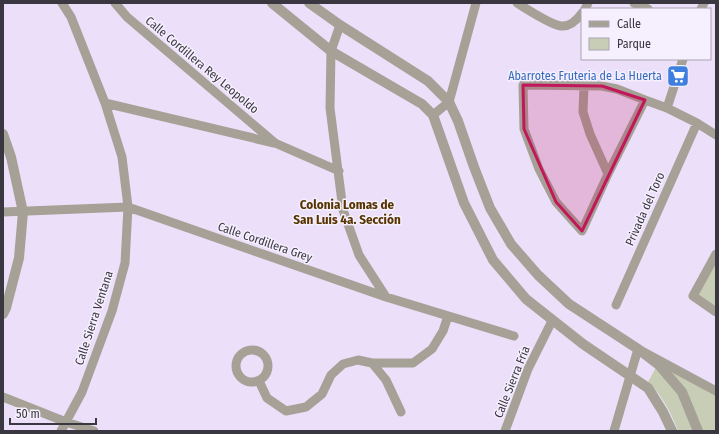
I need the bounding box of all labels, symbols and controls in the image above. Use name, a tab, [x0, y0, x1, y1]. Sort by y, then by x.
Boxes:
legend	[581, 8, 711, 60]
street label: Calle Cordillera Rey Leopoldo	[143, 14, 261, 116]
text: Calle	[617, 17, 641, 31]
text: Parque	[617, 37, 651, 51]
supermarket icon: Abarrotes Fruteria de La Huerta	[665, 63, 691, 89]
place label: Abarrotes Fruteria de La Huerta	[508, 69, 662, 83]
street label: Privada del Toro	[623, 170, 667, 248]
district label: Colonia Lomas de San Luis 4a. Sección	[293, 197, 401, 227]
street label: Calle Cordillera Grey	[216, 219, 315, 265]
street label: Calle Sierra Ventana	[72, 269, 116, 367]
street label: Calle Sierra Fría	[491, 344, 533, 420]
scale bar	[10, 400, 96, 426]
text: 50 m	[16, 407, 40, 421]

